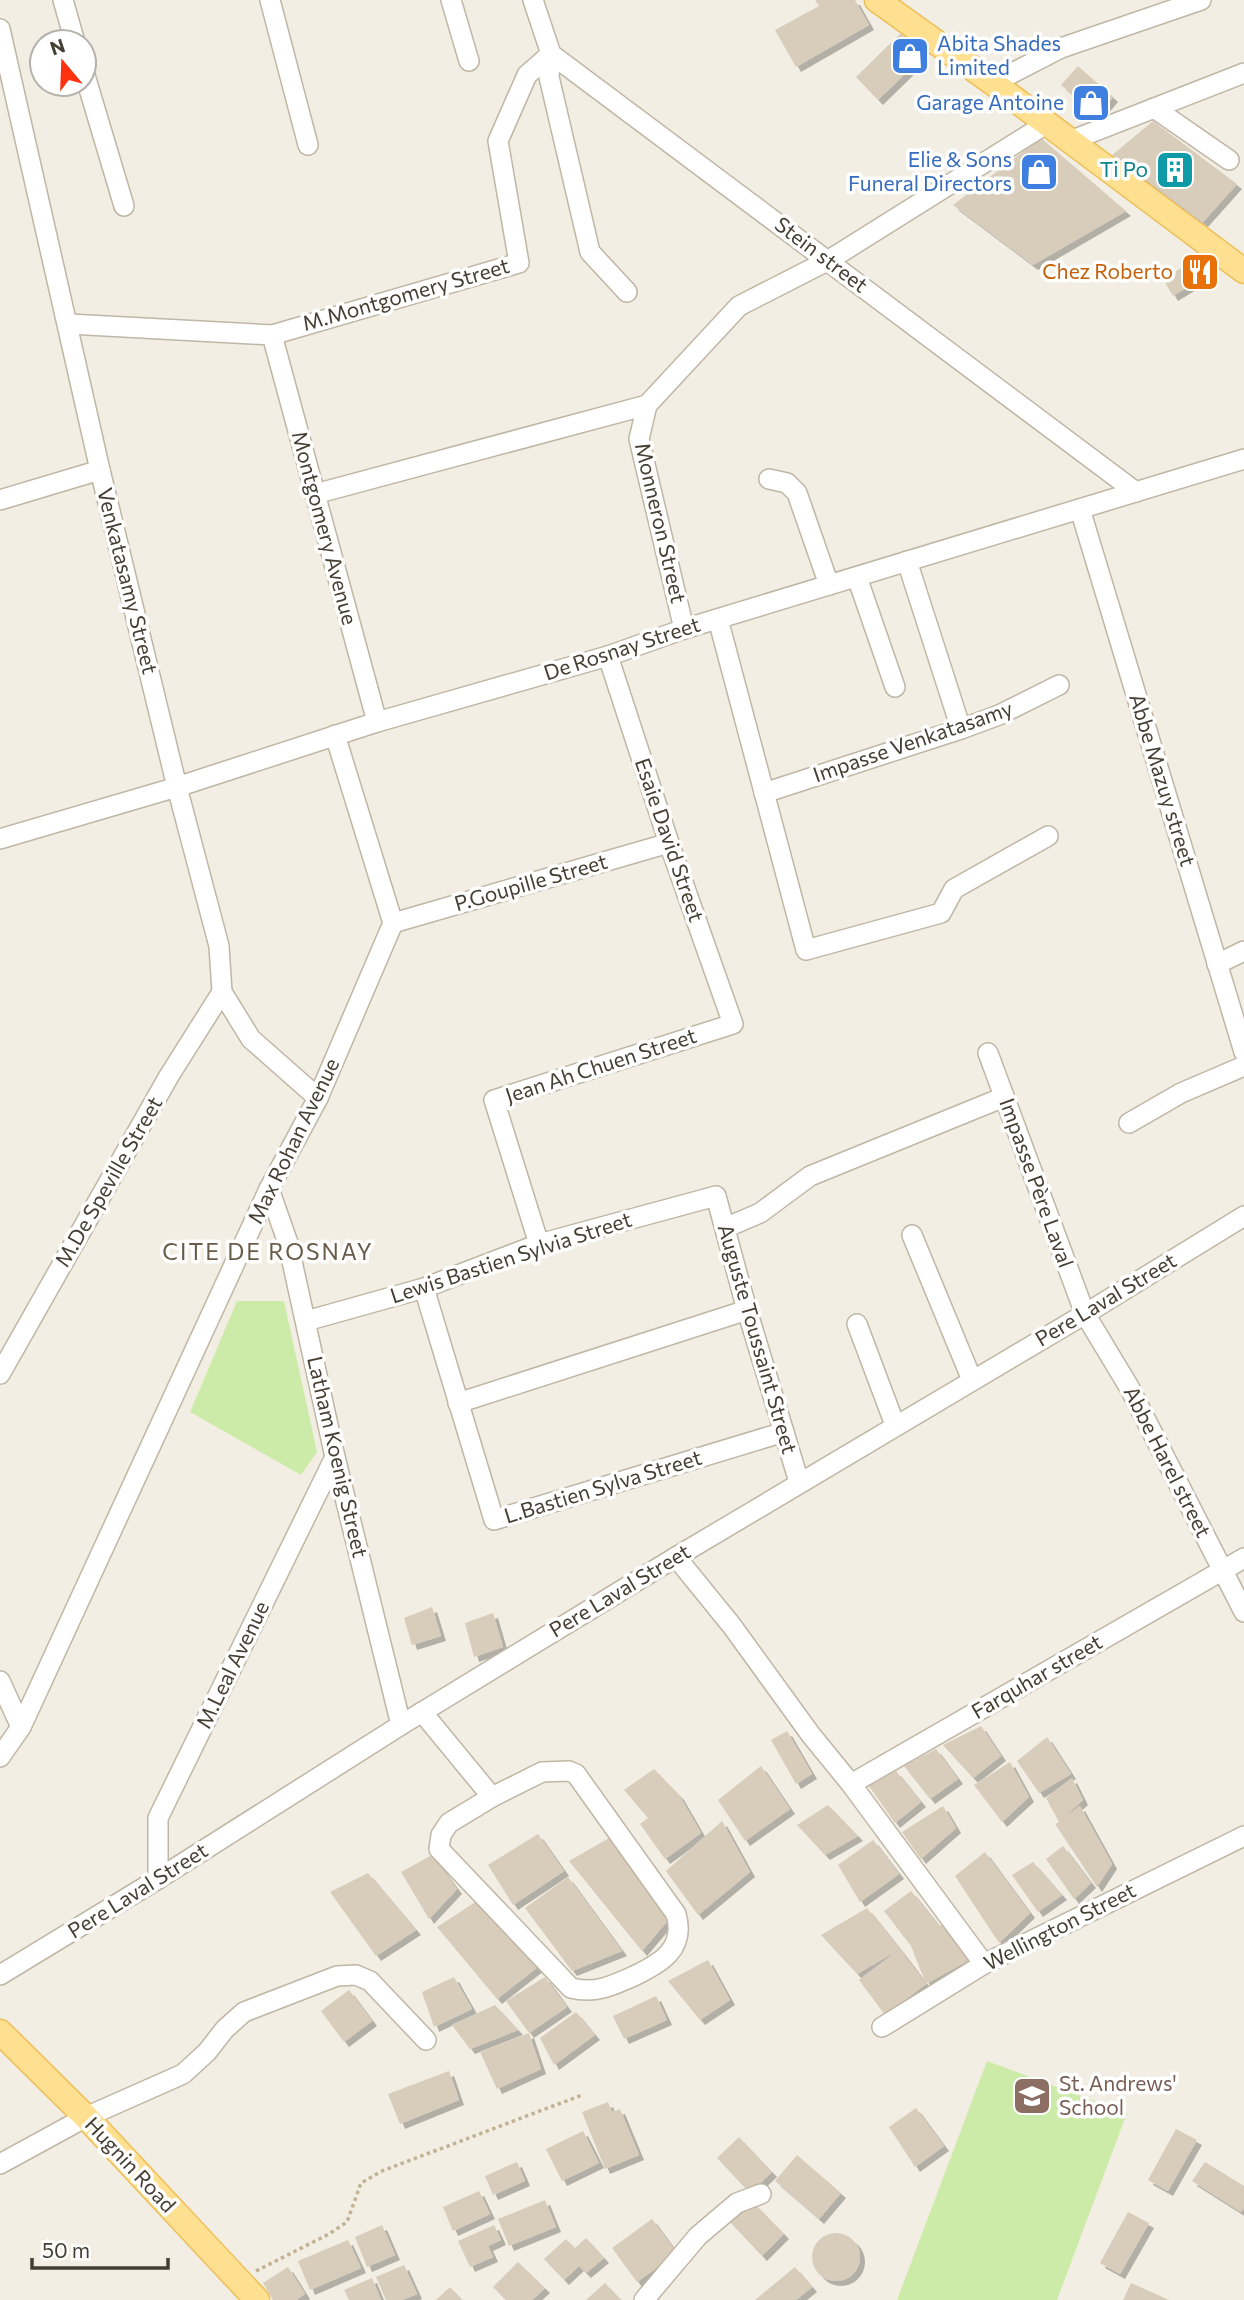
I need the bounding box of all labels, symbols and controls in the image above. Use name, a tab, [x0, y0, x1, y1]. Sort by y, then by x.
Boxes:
north arrow	[28, 28, 98, 98]
place label: Abita Shades Limited	[937, 30, 1061, 79]
text: N	[47, 33, 68, 60]
shop icon: Abita Shades Limited	[889, 35, 931, 77]
shop icon: Garage Antoine	[1070, 82, 1112, 124]
place label: Garage Antoine	[916, 89, 1064, 114]
place label: Elie & Sons Funeral Directors	[848, 146, 1012, 195]
building icon: Ti Po	[1154, 149, 1196, 191]
shop icon: Elie & Sons Funeral Directors	[1018, 151, 1060, 193]
place label: Ti Po	[1100, 156, 1148, 181]
street label: Stein street	[771, 211, 873, 297]
restaurant icon: Chez Roberto	[1179, 251, 1221, 293]
street label: M.Montgomery Street	[299, 252, 512, 335]
place label: Chez Roberto	[1042, 258, 1173, 283]
street label: Montgomery Avenue	[288, 428, 363, 627]
street label: Monneron Street	[631, 440, 692, 605]
street label: Venkatasamy Street	[93, 485, 164, 676]
street label: De Rosnay Street	[540, 611, 703, 685]
street label: Abbe Mazuy street	[1125, 690, 1202, 869]
street label: Impasse Venkatasamy	[810, 695, 1016, 786]
street label: Esaie David Street	[631, 754, 710, 925]
street label: P.Goupille Street	[451, 848, 610, 915]
street label: Jean Ah Chuen Street	[502, 1022, 699, 1107]
street label: Max Rohan Avenue	[242, 1053, 344, 1227]
street label: M.De Speville Street	[49, 1092, 167, 1271]
street label: Impasse Père Laval	[995, 1094, 1080, 1271]
street label: Lewis Bastien Sylvia Street	[387, 1206, 634, 1307]
street label: Auguste Toussaint Street	[714, 1221, 803, 1456]
district label: CITE DE ROSNAY	[162, 1237, 374, 1265]
street label: Pere Laval Street	[1030, 1247, 1180, 1351]
street label: Latham Koenig Street	[303, 1353, 374, 1560]
street label: Abbe Harel street	[1119, 1382, 1217, 1541]
street label: L.Bastien Sylva Street	[501, 1444, 704, 1528]
street label: Pere Laval Street	[544, 1538, 694, 1642]
street label: M.Leal Avenue	[190, 1597, 273, 1732]
street label: Farquhar street	[966, 1628, 1106, 1723]
street label: Pere Laval Street	[63, 1837, 212, 1943]
street label: Wellington Street	[979, 1877, 1139, 1975]
place label: St. Andrews' School	[1059, 2070, 1177, 2119]
school or university icon: St. Andrews' School	[1011, 2075, 1053, 2117]
street label: Hugnin Road	[81, 2111, 182, 2217]
scale bar	[32, 2226, 168, 2270]
text: 50 m	[42, 2237, 90, 2262]

